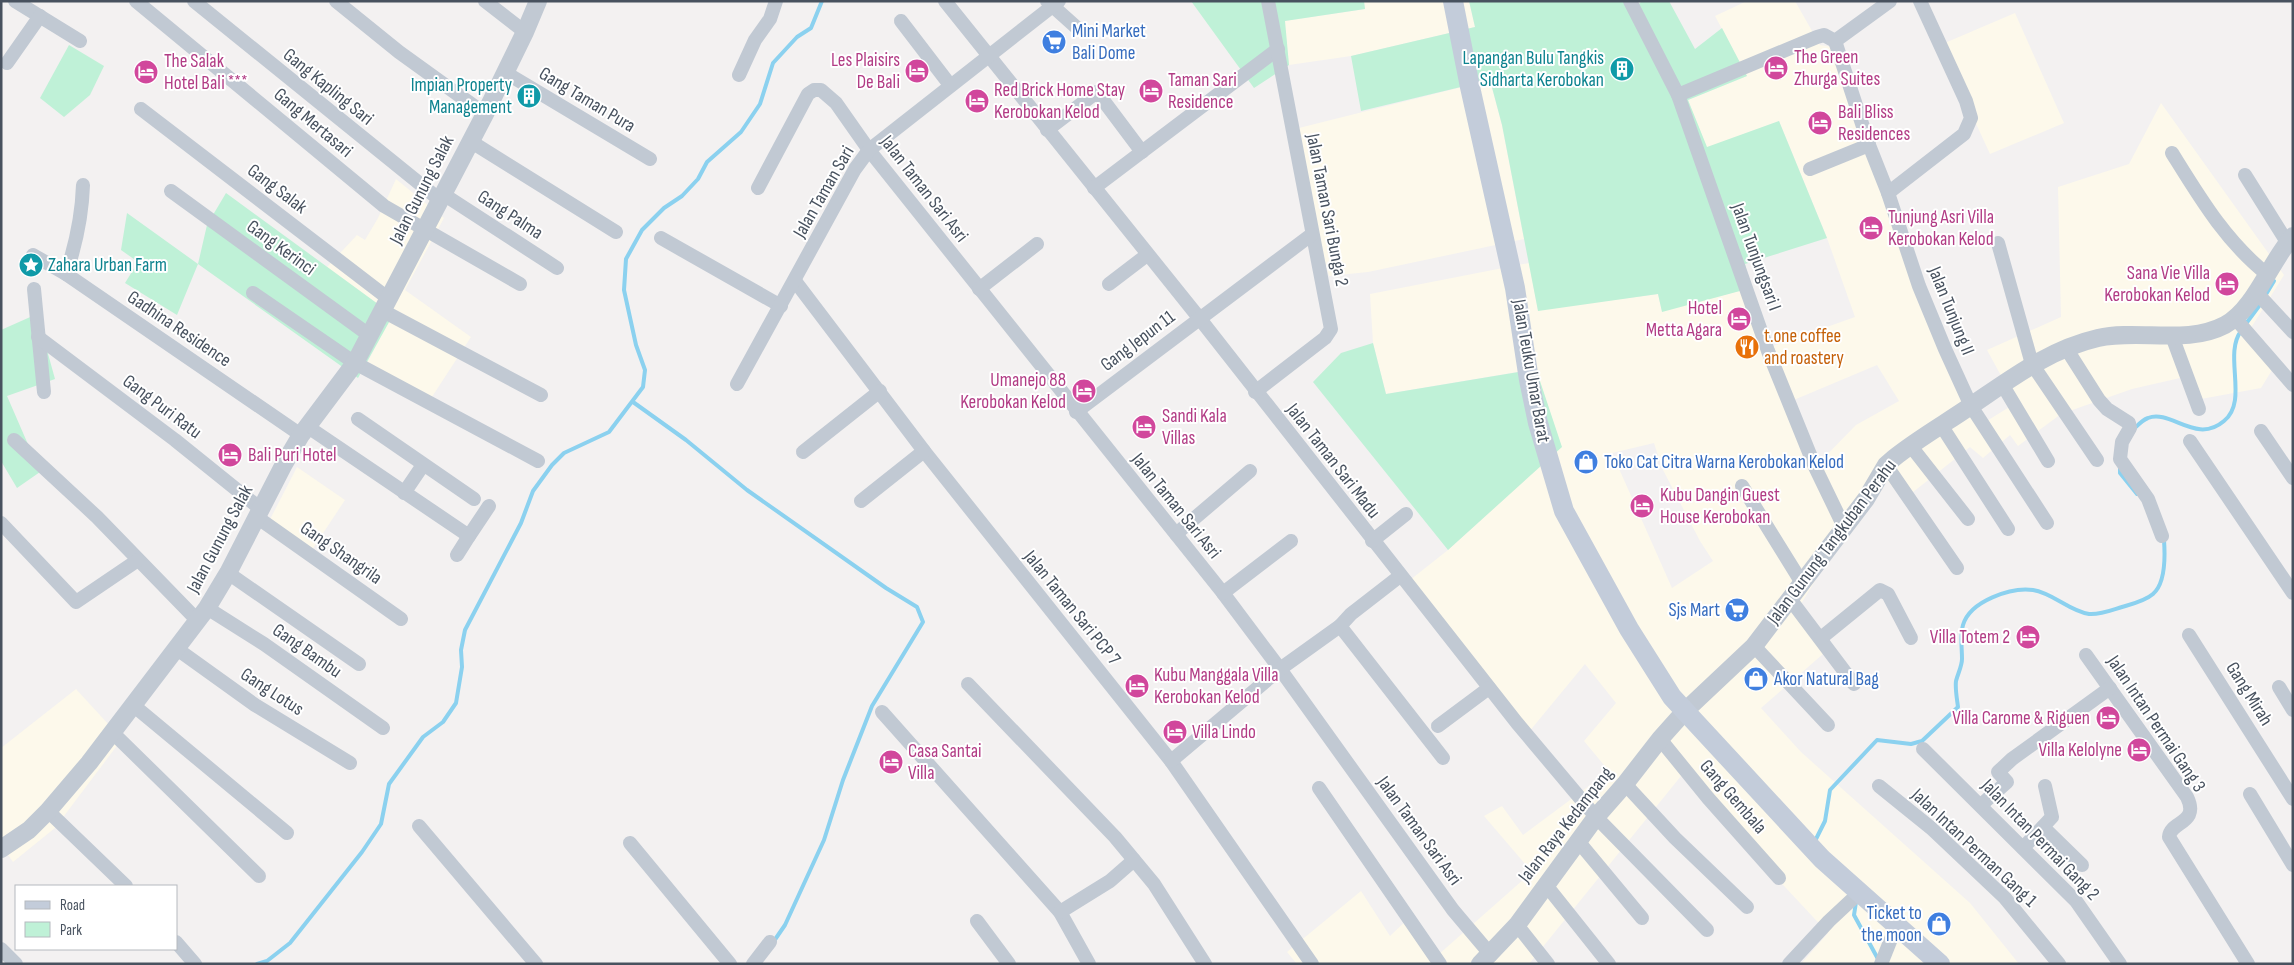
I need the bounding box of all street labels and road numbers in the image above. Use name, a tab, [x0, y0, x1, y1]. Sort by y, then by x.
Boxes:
street label: Gang Kapling Sari	[278, 44, 378, 130]
street label: Gang Taman Pura	[535, 62, 639, 138]
street label: Gang Mertasari	[269, 83, 357, 163]
street label: Jalan Taman Sari Asri	[875, 130, 973, 247]
street label: Jalan Gunung Salak	[384, 131, 460, 249]
street label: Jalan Taman Sari Bunga 2	[1301, 131, 1353, 288]
street label: Jalan Taman Sari	[788, 142, 859, 243]
street label: Gang Salak	[243, 159, 312, 219]
street label: Gang Palma	[473, 185, 547, 245]
street label: Jalan Tunjungsari I	[1726, 199, 1786, 314]
street label: Gang Kerinci	[242, 215, 320, 281]
street label: Jalan Tunjung II	[1922, 262, 1979, 359]
street label: Gadhina Residence	[123, 286, 235, 372]
street label: Jalan Teuku Umar Barat	[1507, 297, 1555, 445]
street label: Gang Jepun 11	[1096, 305, 1180, 376]
street label: Gang Puri Ratu	[118, 370, 206, 444]
street label: Jalan Taman Sari Madu	[1280, 398, 1385, 523]
street label: Jalan Taman Sari Asri	[1126, 448, 1226, 563]
street label: Jalan Gunung Tangkuban Perahu	[1762, 455, 1902, 630]
street label: Jalan Gunung Salak	[181, 480, 258, 598]
street label: Gang Shangrila	[296, 516, 386, 590]
street label: Jalan Taman Sari PCP 7	[1018, 545, 1126, 670]
street label: Gang Bambu	[268, 619, 346, 683]
street label: Jalan Intan Permai Gang 3	[2101, 650, 2210, 797]
street label: Gang Mirah	[2220, 658, 2278, 730]
street label: Gang Lotus	[236, 663, 308, 721]
street label: Gang Gembala	[1695, 755, 1771, 839]
street label: Jalan Raya Kedampang	[1513, 762, 1619, 888]
street label: Jalan Taman Sari Asri	[1371, 771, 1466, 890]
street label: Jalan Intan Permai Gang 2	[1975, 774, 2104, 906]
street label: Jalan Intan Perman Gang 1	[1906, 783, 2042, 912]

